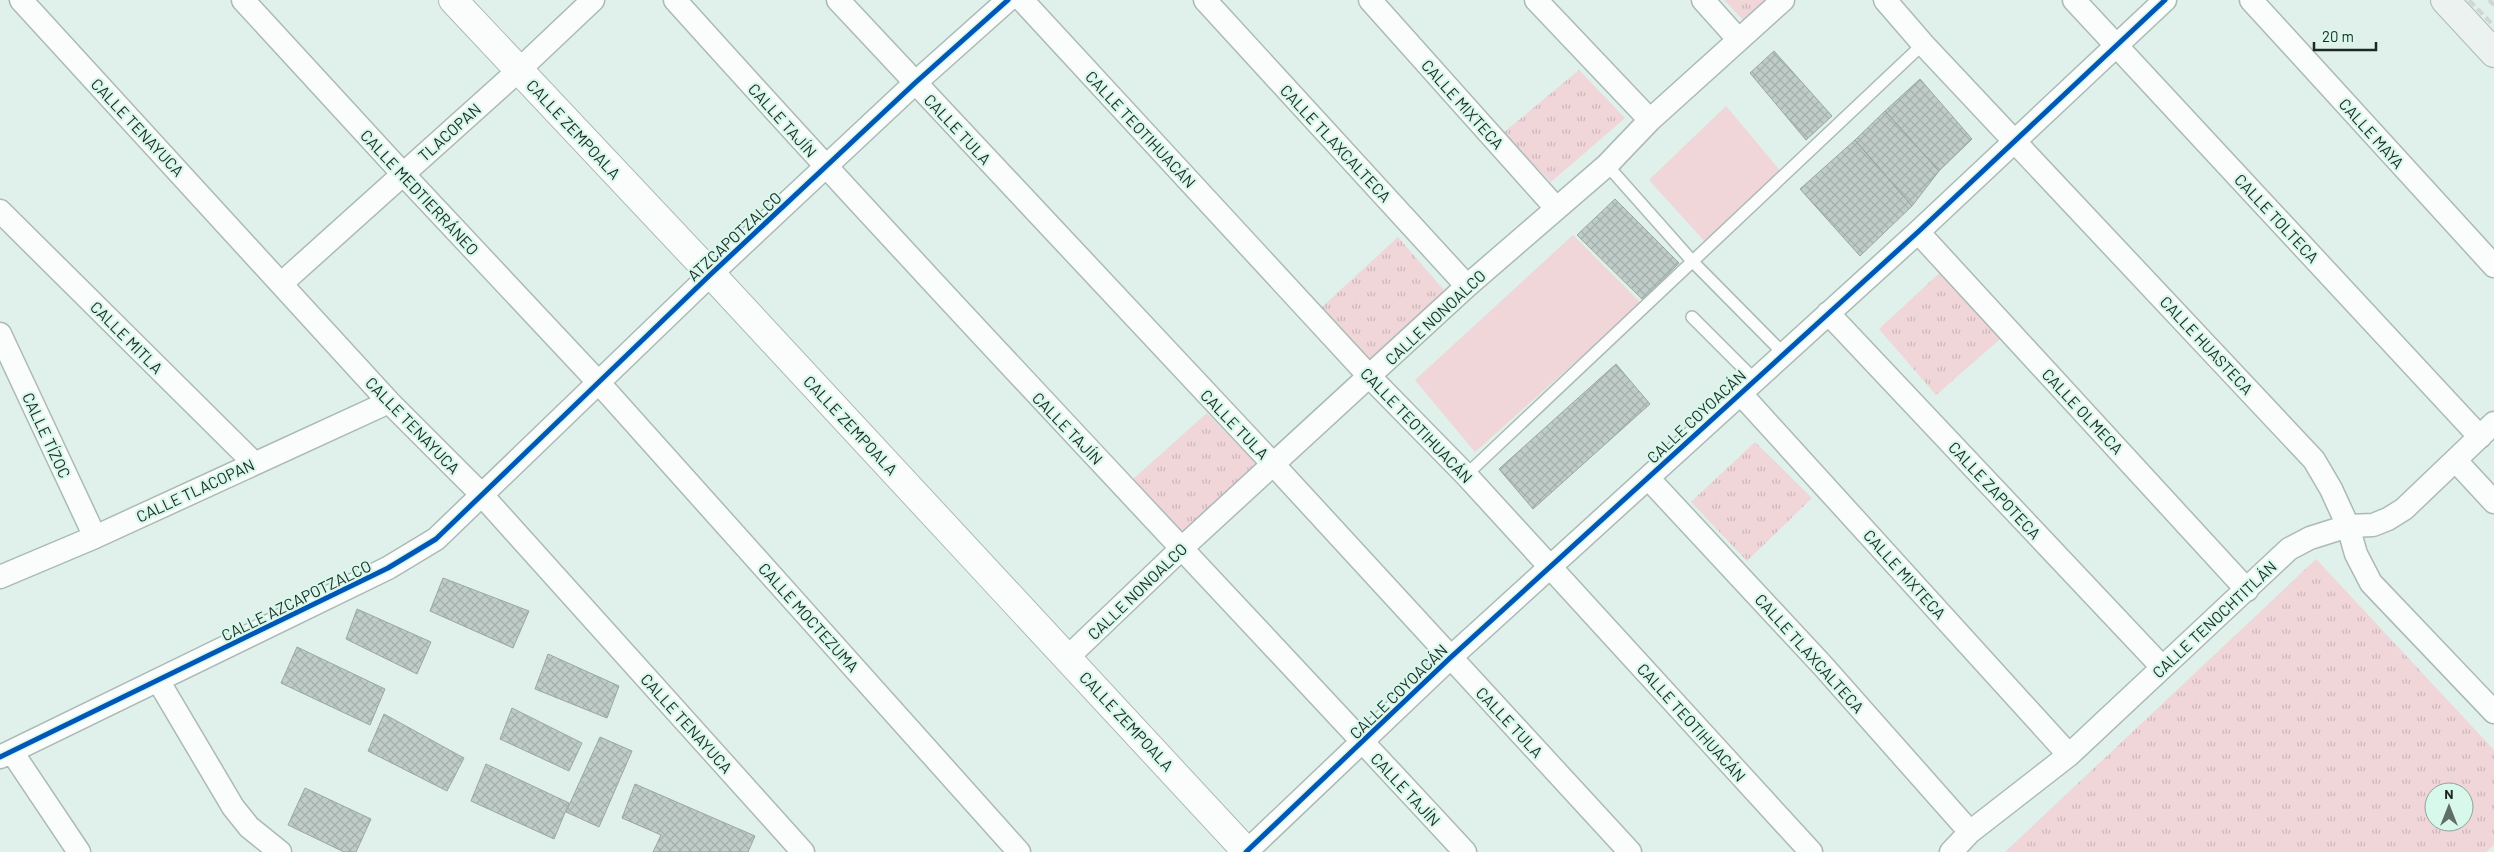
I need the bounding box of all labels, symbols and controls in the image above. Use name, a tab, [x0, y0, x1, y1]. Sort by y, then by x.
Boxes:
scale bar	[2314, 20, 2376, 52]
text: 20 m	[2322, 27, 2354, 45]
street label: CALLE MIXTECA	[1418, 55, 1508, 153]
street label: CALLE TEOTIHUACÁN	[1082, 67, 1200, 191]
street label: CALLE TENAYUCA	[88, 74, 189, 180]
street label: CALLE ZEMPOALA	[523, 75, 625, 183]
street label: CALLE TAJÍN	[745, 79, 821, 161]
street label: CALLE TLAXCALTECA	[1277, 80, 1395, 206]
street label: CALLE TULA	[921, 90, 996, 168]
street label: CALLE MAYA	[2336, 94, 2409, 172]
street label: TLACOPAN	[414, 99, 484, 165]
street label: CALLE MEDTIERRÁNEO	[357, 125, 483, 259]
street label: CALLE TOLTECA	[2231, 170, 2323, 267]
street label: ATZCAPOTZALCO	[683, 188, 785, 284]
street label: CALLE NONOALCO	[1381, 266, 1489, 368]
street label: CALLE HUASTECA	[2157, 292, 2258, 398]
street label: CALLE MITLA	[87, 297, 167, 377]
street label: CALLE TEOTIHUACÁN	[1357, 364, 1477, 486]
street label: CALLE OLMECA	[2039, 364, 2128, 458]
street label: CALLE COYOACÁN	[1643, 365, 1749, 467]
street label: CALLE ZEMPOALA	[800, 371, 902, 479]
street label: CALLE TENAYUCA	[362, 373, 464, 478]
street label: CALLE TULA	[1197, 385, 1273, 463]
street label: CALLE TAJÍN	[1029, 388, 1107, 468]
street label: CALLE TÍZOC	[19, 389, 75, 481]
street label: CALLE ZAPOTECA	[1945, 437, 2045, 543]
street label: CALLE TLACOPAN	[133, 454, 257, 526]
street label: CALLE MIXTECA	[1860, 525, 1950, 623]
street label: CALLE NONOALCO	[1083, 539, 1191, 643]
street label: CALLE AZCAPOTZALCO	[218, 555, 374, 645]
street label: CALLE TENOCHTITLÁN	[2148, 557, 2280, 681]
street label: CALLE MOCTEZUMA	[755, 558, 863, 676]
street label: CALLE TLAXCALTECA	[1752, 590, 1869, 717]
street label: CALLE COYOACÁN	[1345, 640, 1451, 742]
street label: CALLE TEOTIHUACÁN	[1634, 659, 1750, 785]
street label: CALLE ZEMPOALA	[1076, 667, 1178, 775]
street label: CALLE TENAYUCA	[637, 669, 737, 777]
street label: CALLE TULA	[1473, 683, 1548, 761]
street label: CALLE TAJÍN	[1367, 749, 1445, 829]
north arrow	[2424, 782, 2474, 832]
text: N	[2444, 785, 2454, 802]

